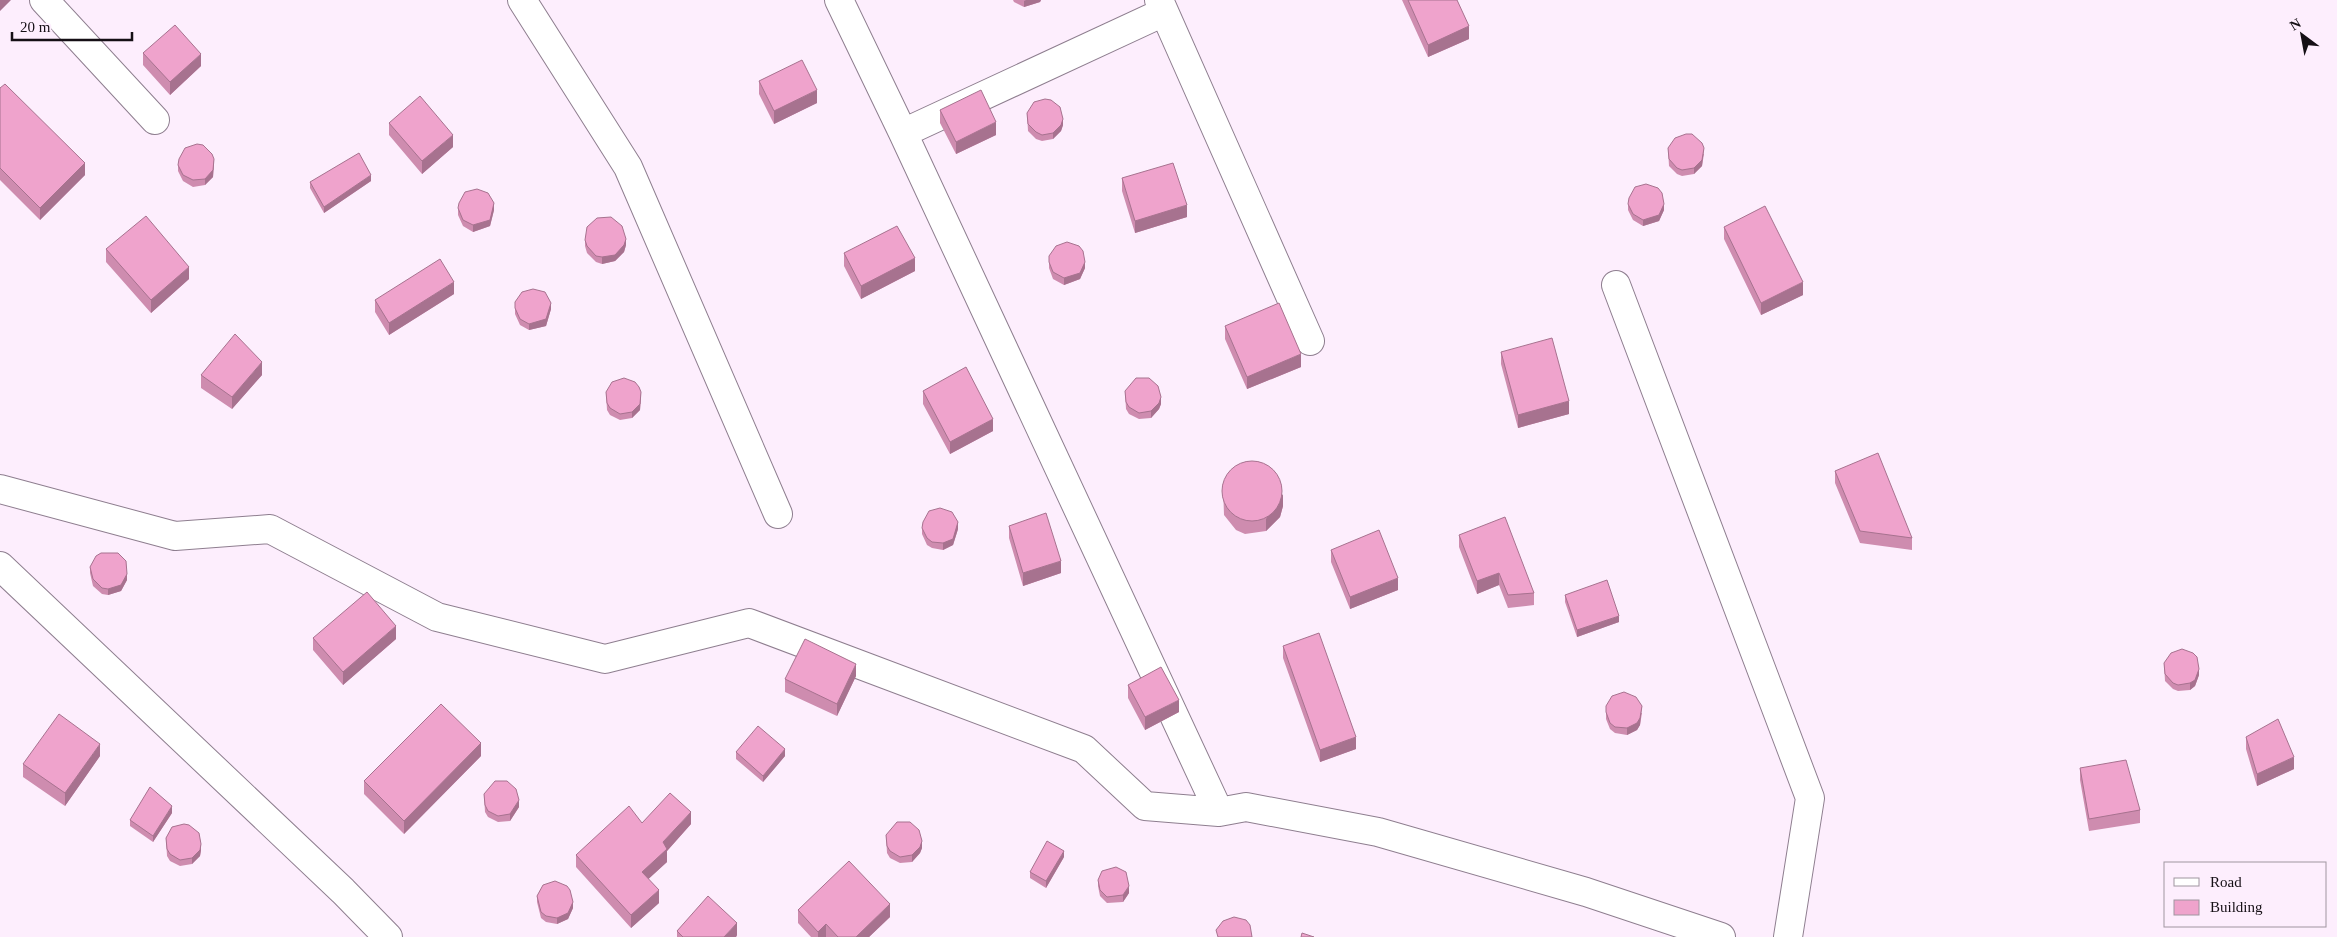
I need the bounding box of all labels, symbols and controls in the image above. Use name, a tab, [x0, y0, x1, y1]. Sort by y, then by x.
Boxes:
scale bar	[12, 10, 132, 42]
north arrow	[2277, 10, 2327, 60]
text: N	[2287, 15, 2304, 33]
text: 20 m	[20, 19, 51, 35]
legend	[2164, 862, 2327, 927]
text: Road	[2210, 874, 2242, 890]
text: Building	[2210, 899, 2263, 915]

